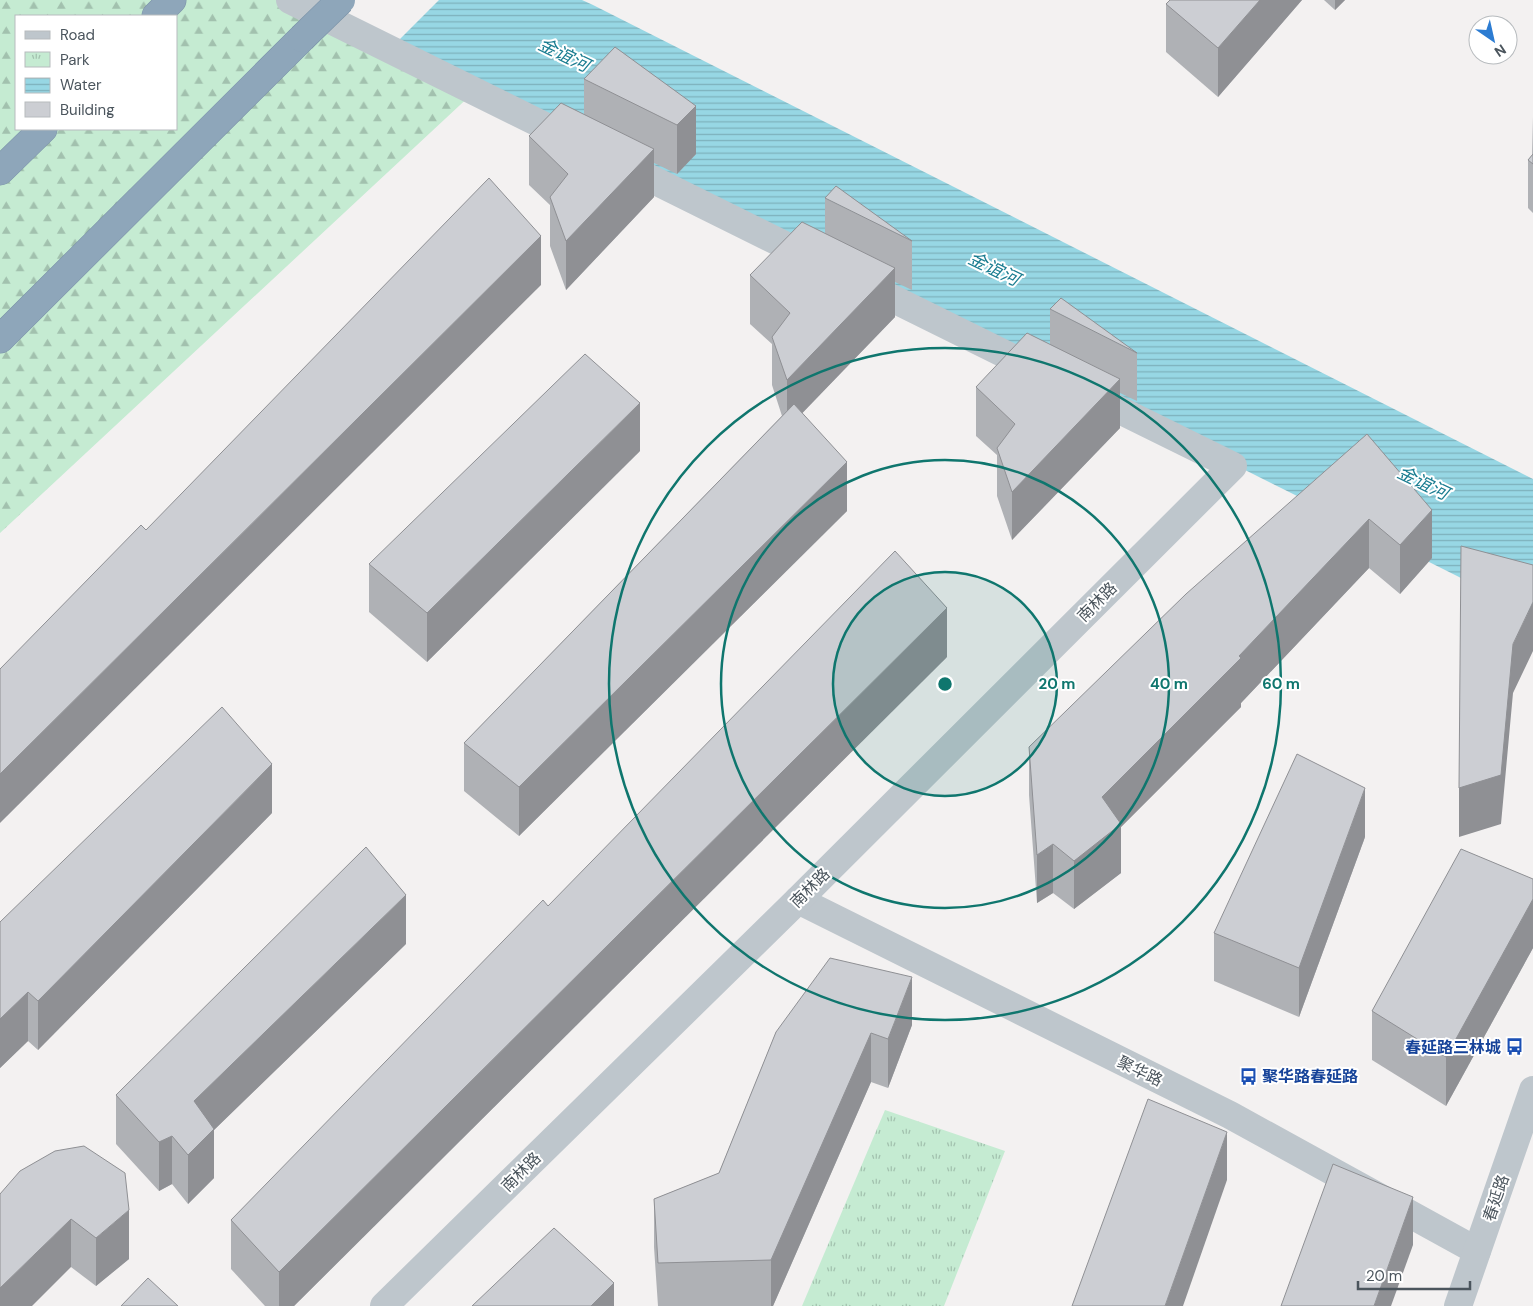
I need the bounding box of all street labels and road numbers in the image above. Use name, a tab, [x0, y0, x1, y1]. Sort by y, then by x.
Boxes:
street label: 南林路	[1073, 578, 1121, 626]
street label: 南林路	[786, 864, 834, 912]
street label: 聚华路	[1114, 1051, 1166, 1091]
street label: 南林路	[497, 1148, 545, 1196]
street label: 春延路	[1478, 1172, 1514, 1224]

